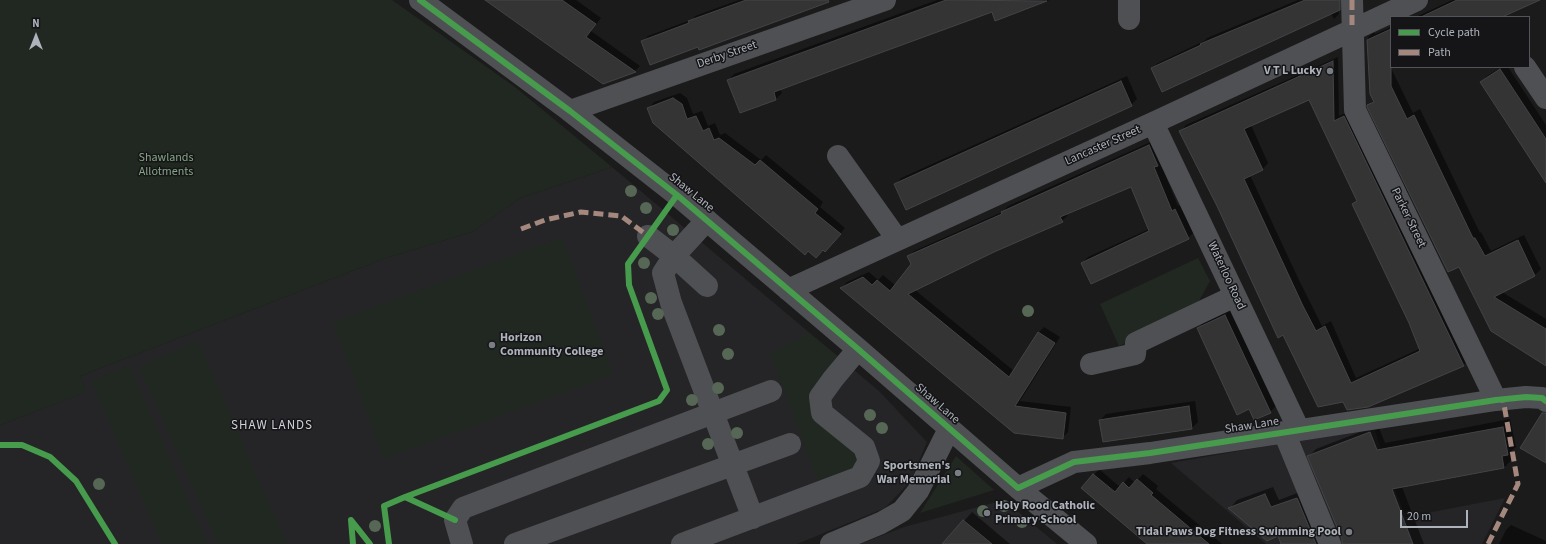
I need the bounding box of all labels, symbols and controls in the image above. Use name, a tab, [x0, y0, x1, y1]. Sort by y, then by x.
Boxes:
north arrow	[16, 16, 56, 56]
text: N	[32, 16, 40, 31]
legend	[1390, 16, 1530, 68]
text: Cycle path	[1428, 24, 1480, 41]
street label: Derby Street	[695, 38, 759, 72]
text: Path	[1428, 44, 1451, 61]
place label: V T L Lucky	[1264, 64, 1322, 78]
marker: V T L Lucky	[1325, 66, 1335, 76]
street label: Lancaster Street	[1063, 123, 1143, 169]
park label: Shawlands Allotments	[139, 151, 193, 179]
street label: Shaw Lane	[665, 170, 717, 216]
street label: Parker Street	[1387, 186, 1429, 250]
street label: Waterloo Road	[1204, 240, 1248, 312]
place label: Horizon Community College	[500, 331, 603, 359]
marker: Horizon Community College	[487, 340, 497, 350]
street label: Shaw Lane	[912, 381, 962, 427]
street label: Shaw Lane	[1224, 415, 1280, 437]
district label: SHAW LANDS	[231, 418, 313, 434]
place label: Sportsmen's War Memorial	[877, 459, 950, 487]
marker: Sportsmen's War Memorial	[953, 468, 963, 478]
place label: Holy Rood Catholic Primary School	[995, 499, 1095, 527]
scale bar	[1402, 502, 1470, 528]
marker: Holy Rood Catholic Primary School	[982, 508, 992, 518]
text: 20 m	[1407, 508, 1431, 525]
place label: Tidal Paws Dog Fitness Swimming Pool	[1136, 525, 1341, 539]
marker: Tidal Paws Dog Fitness Swimming Pool	[1344, 527, 1354, 537]

